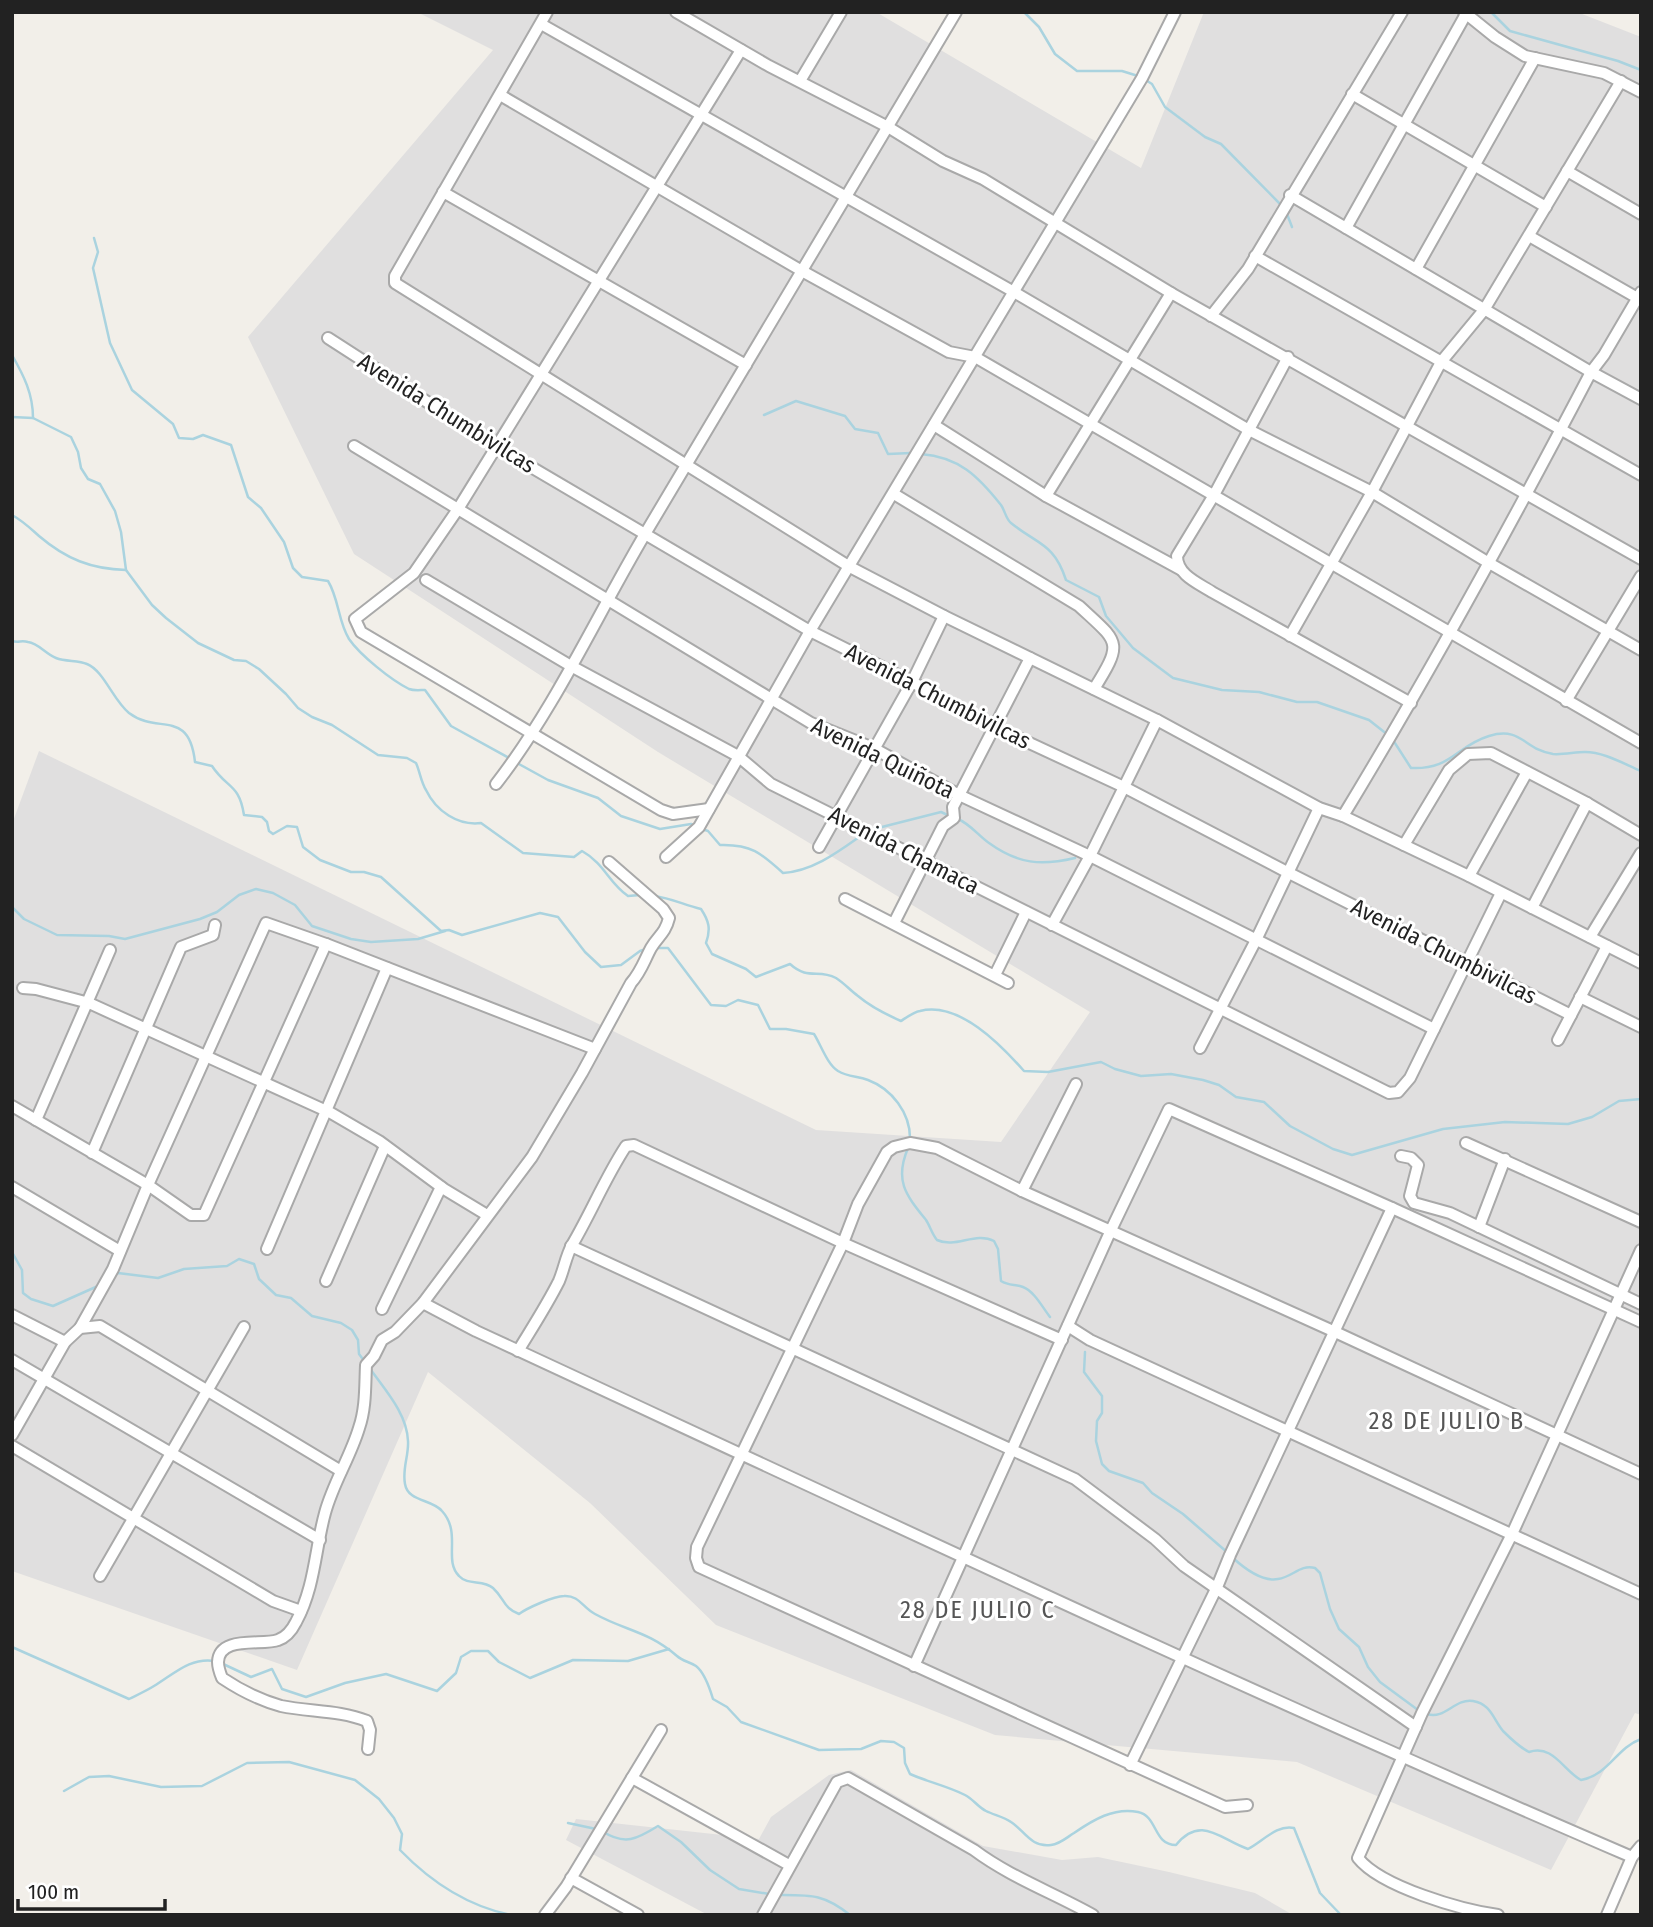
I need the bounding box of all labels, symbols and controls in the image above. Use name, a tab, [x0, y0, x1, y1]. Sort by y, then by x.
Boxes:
street label: Avenida Chumbivilcas	[353, 347, 541, 479]
street label: Avenida Chumbivilcas	[841, 637, 1036, 755]
street label: Avenida Quiñota	[807, 711, 959, 805]
street label: Avenida Chamaca	[824, 800, 984, 900]
street label: Avenida Chumbivilcas	[1347, 892, 1542, 1010]
district label: 28 DE JULIO B	[1369, 1407, 1525, 1435]
district label: 28 DE JULIO C	[900, 1596, 1056, 1624]
scale bar	[18, 1868, 164, 1912]
text: 100 m	[28, 1879, 79, 1905]

